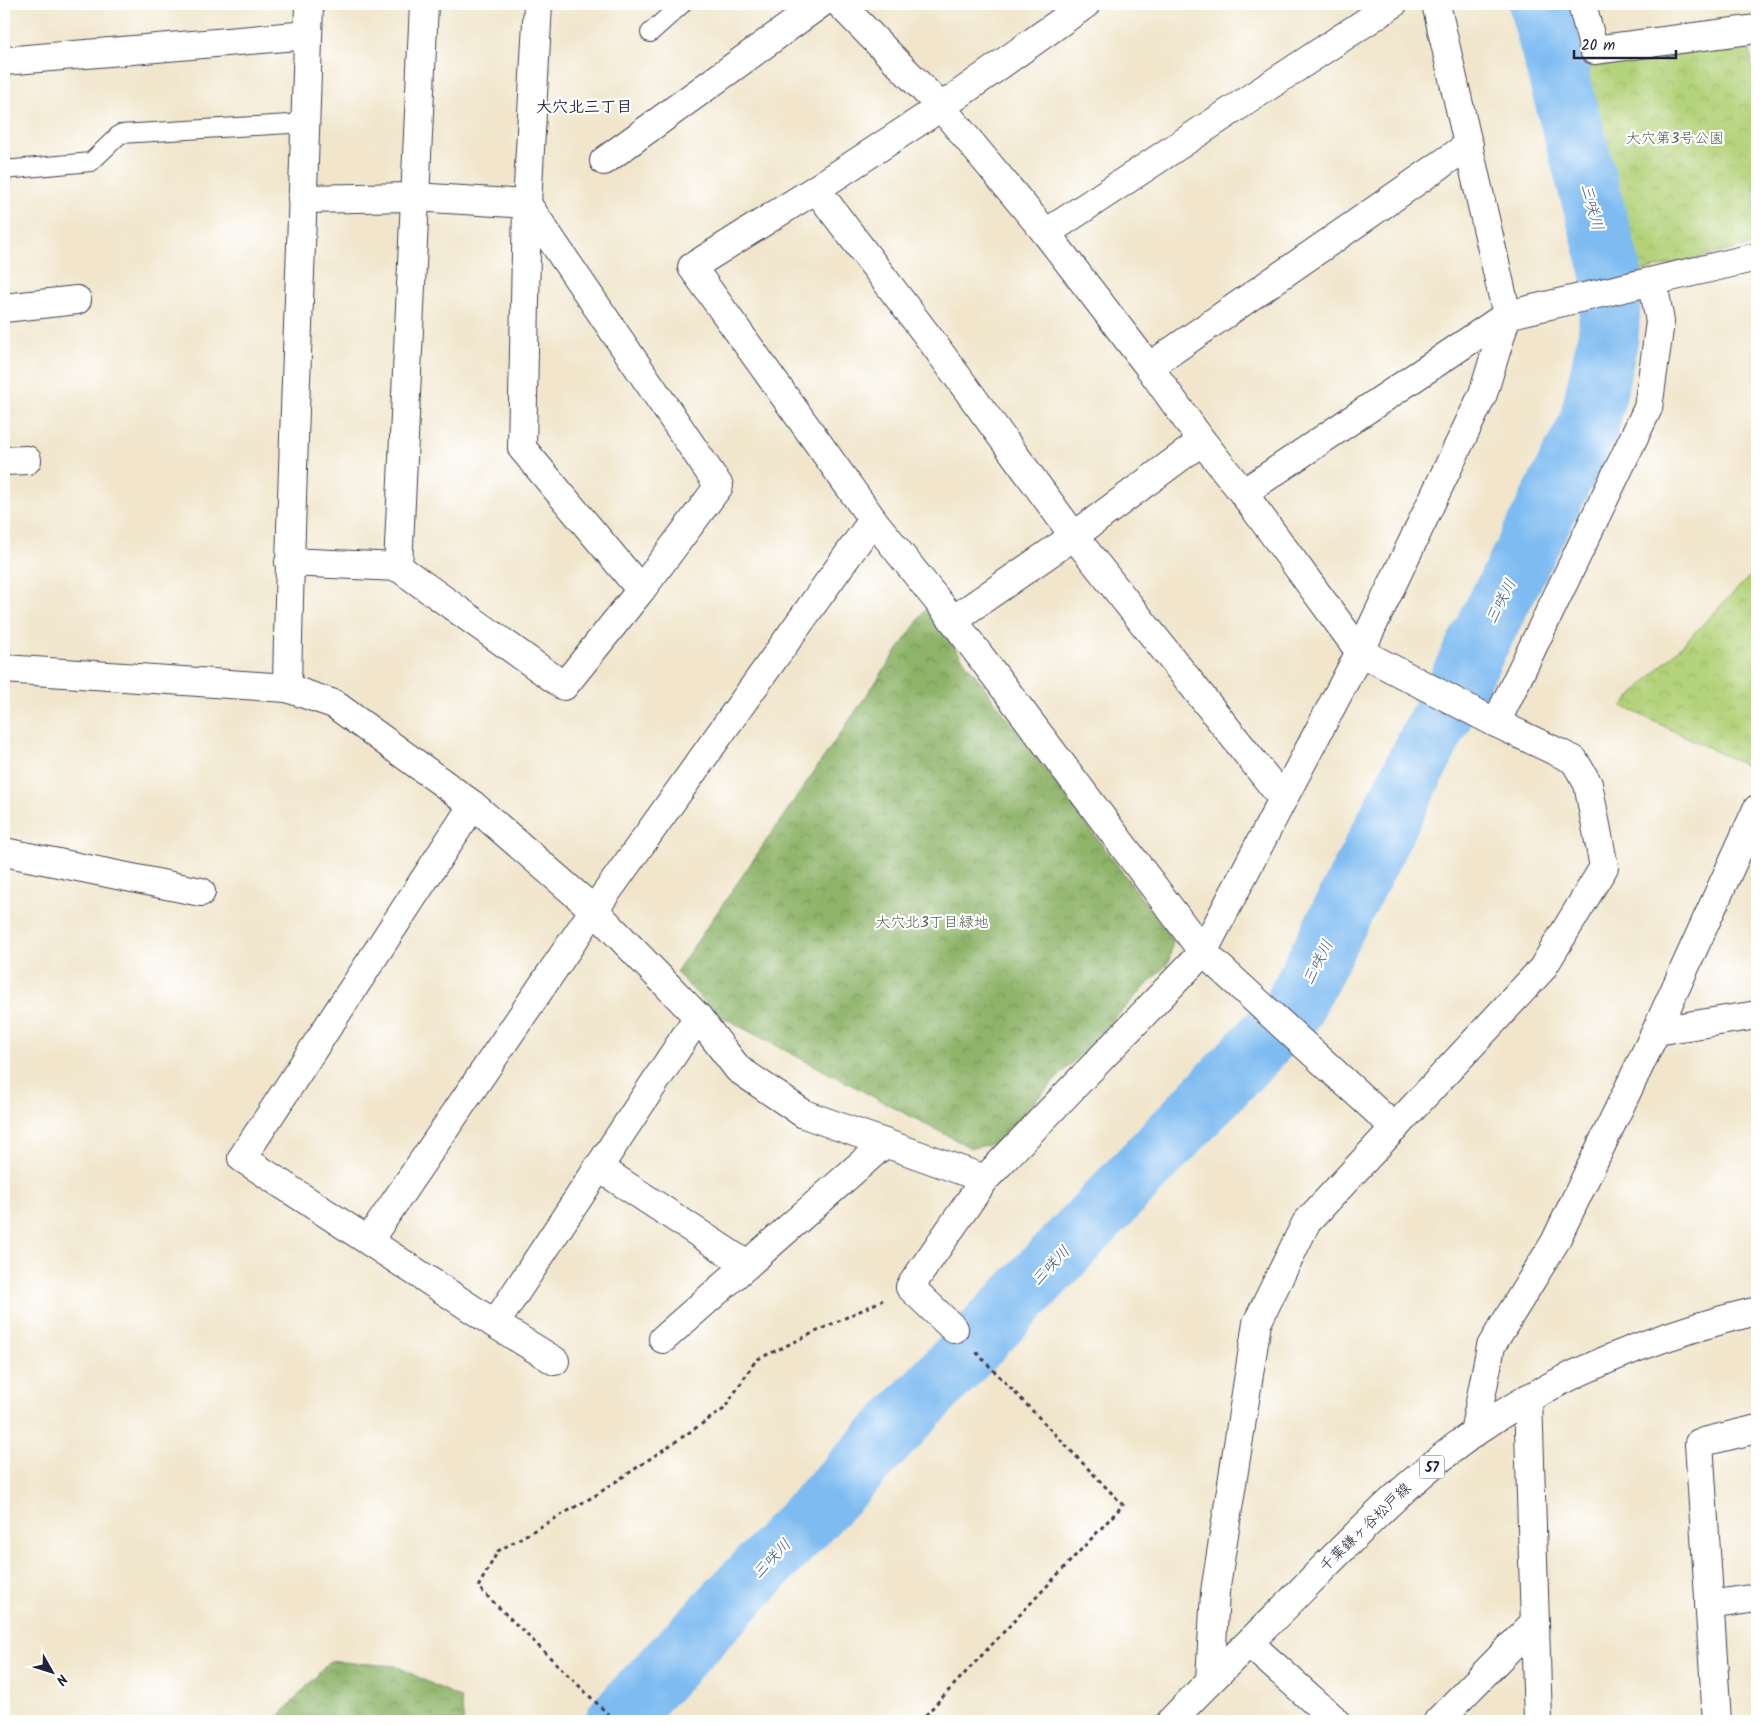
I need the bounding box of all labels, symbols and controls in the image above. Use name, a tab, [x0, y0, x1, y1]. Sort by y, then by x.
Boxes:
scale bar	[1574, 28, 1676, 60]
text: 20 m	[1581, 34, 1615, 58]
district label: 大穴北三丁目	[536, 95, 632, 120]
park label: 大穴第3号公園	[1626, 127, 1724, 151]
water label: 三咲川	[1573, 181, 1610, 234]
water label: 三咲川	[1479, 575, 1523, 629]
park label: 大穴北3丁目緑地	[875, 911, 989, 935]
water label: 三咲川	[1296, 936, 1340, 990]
water label: 三咲川	[1025, 1240, 1077, 1292]
road number: 57	[1420, 1455, 1444, 1478]
street label: 千葉鎌ヶ谷松戸線	[1314, 1477, 1417, 1578]
water label: 三咲川	[746, 1533, 798, 1585]
north arrow	[28, 1648, 78, 1698]
text: N	[50, 1669, 73, 1690]

